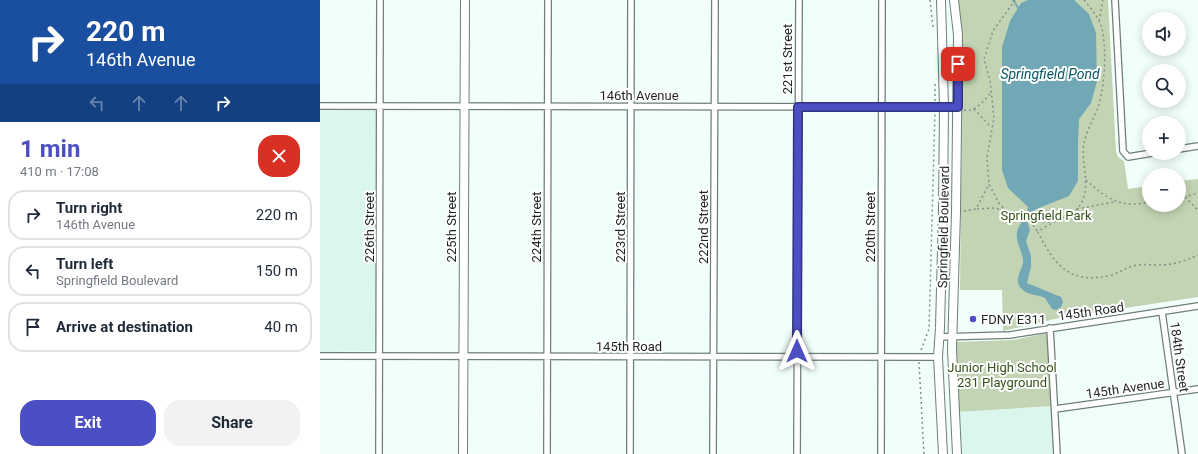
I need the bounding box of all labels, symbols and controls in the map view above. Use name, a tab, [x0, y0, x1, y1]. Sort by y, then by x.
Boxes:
map controls	[1142, 12, 1186, 212]
button: sound	[1142, 12, 1186, 56]
text: 220 m	[86, 15, 165, 48]
icon: right	[20, 16, 72, 68]
street label: 221st Street	[780, 24, 795, 94]
pin	[941, 47, 975, 81]
text: 146th Avenue	[86, 49, 195, 70]
icon: arrive	[947, 53, 969, 75]
button: search	[1142, 64, 1186, 108]
water label: Springfield Pond	[1000, 66, 1100, 82]
street label: 146th Avenue	[599, 88, 679, 103]
icon: left	[86, 92, 108, 114]
icon: ahead	[128, 92, 150, 114]
icon: ahead	[170, 92, 192, 114]
icon: right	[212, 92, 234, 114]
button: +	[1142, 116, 1186, 160]
text: 1 min	[20, 135, 80, 163]
button: close	[258, 135, 300, 177]
text: 410 m · 17:08	[20, 164, 99, 179]
street label: Springfield Boulevard	[935, 166, 952, 288]
button: −	[1142, 168, 1186, 212]
street label: 222nd Street	[696, 190, 711, 264]
street label: 223rd Street	[613, 191, 628, 263]
street label: 226th Street	[362, 192, 377, 262]
street label: 225th Street	[444, 192, 459, 262]
street label: 224th Street	[529, 192, 544, 262]
street label: 220th Street	[863, 192, 878, 262]
text: Turn right	[56, 199, 122, 217]
icon: right	[22, 204, 44, 226]
text: 220 m	[256, 206, 298, 224]
park label: Springfield Park	[1000, 208, 1092, 223]
text: 146th Avenue	[56, 217, 135, 232]
text: Turn left	[56, 255, 113, 273]
icon: left	[22, 260, 44, 282]
text: 150 m	[256, 262, 298, 280]
text: Springfield Boulevard	[56, 273, 178, 288]
street label: 145th Road	[1057, 299, 1125, 324]
place label: FDNY E311	[981, 312, 1046, 327]
marker: FDNY E311	[968, 314, 978, 324]
icon: arrive	[22, 316, 44, 338]
text: Arrive at destination	[56, 318, 193, 336]
text: 40 m	[264, 318, 298, 336]
street label: 184th Street	[1167, 321, 1192, 393]
position arrow	[776, 330, 818, 372]
street label: 145th Road	[596, 339, 662, 354]
park label: Junior High School 231 Playground	[947, 360, 1057, 390]
street label: 145th Avenue	[1085, 376, 1165, 401]
button: Exit	[20, 400, 156, 446]
button: Share	[164, 400, 300, 446]

